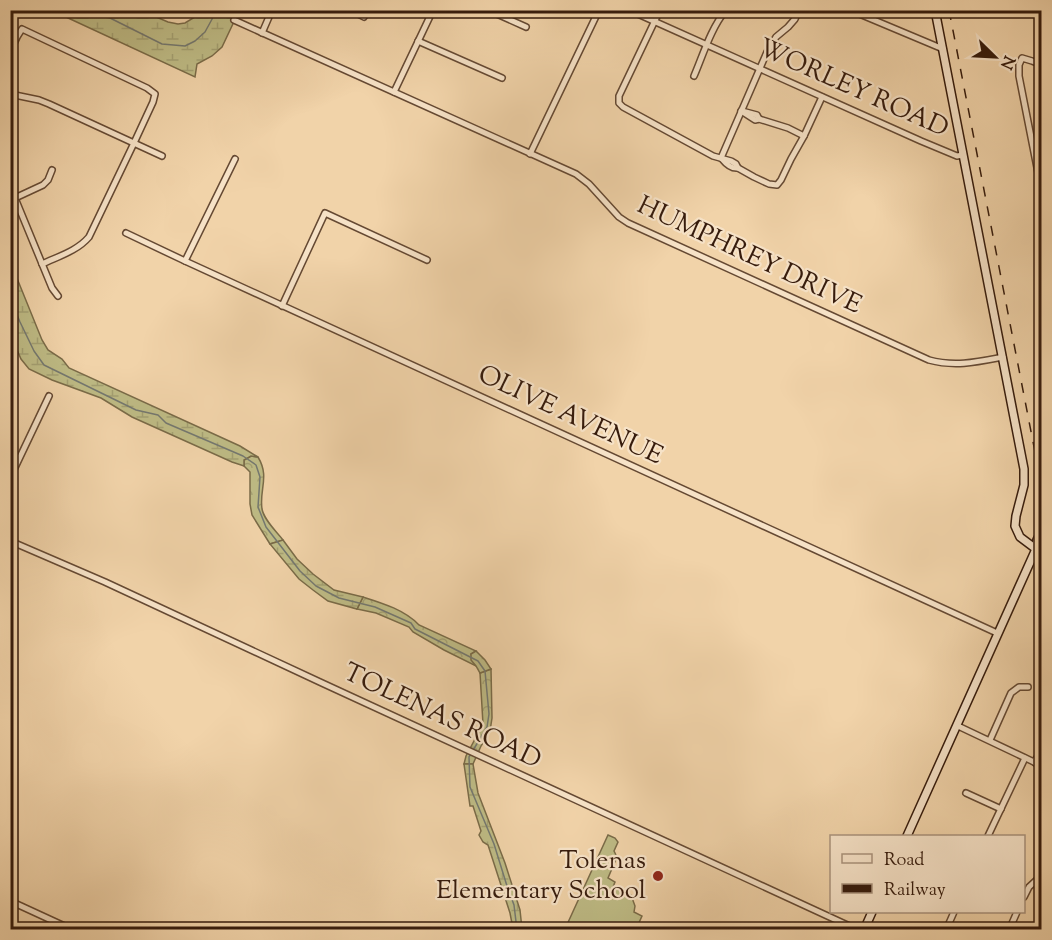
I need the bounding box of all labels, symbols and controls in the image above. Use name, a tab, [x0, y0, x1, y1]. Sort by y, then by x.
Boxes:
north arrow	[965, 27, 1025, 87]
street label: WORLEY ROAD	[752, 30, 954, 148]
text: N	[993, 52, 1020, 73]
street label: HUMPHREY DRIVE	[631, 188, 868, 324]
street label: OLIVE AVENUE	[471, 357, 669, 475]
street label: TOLENAS ROAD	[337, 655, 547, 779]
legend	[830, 835, 1025, 913]
place label: Tolenas Elementary School	[436, 843, 646, 910]
text: Road	[884, 848, 924, 874]
marker: Tolenas Elementary School	[651, 869, 665, 883]
text: Railway	[884, 878, 946, 904]

